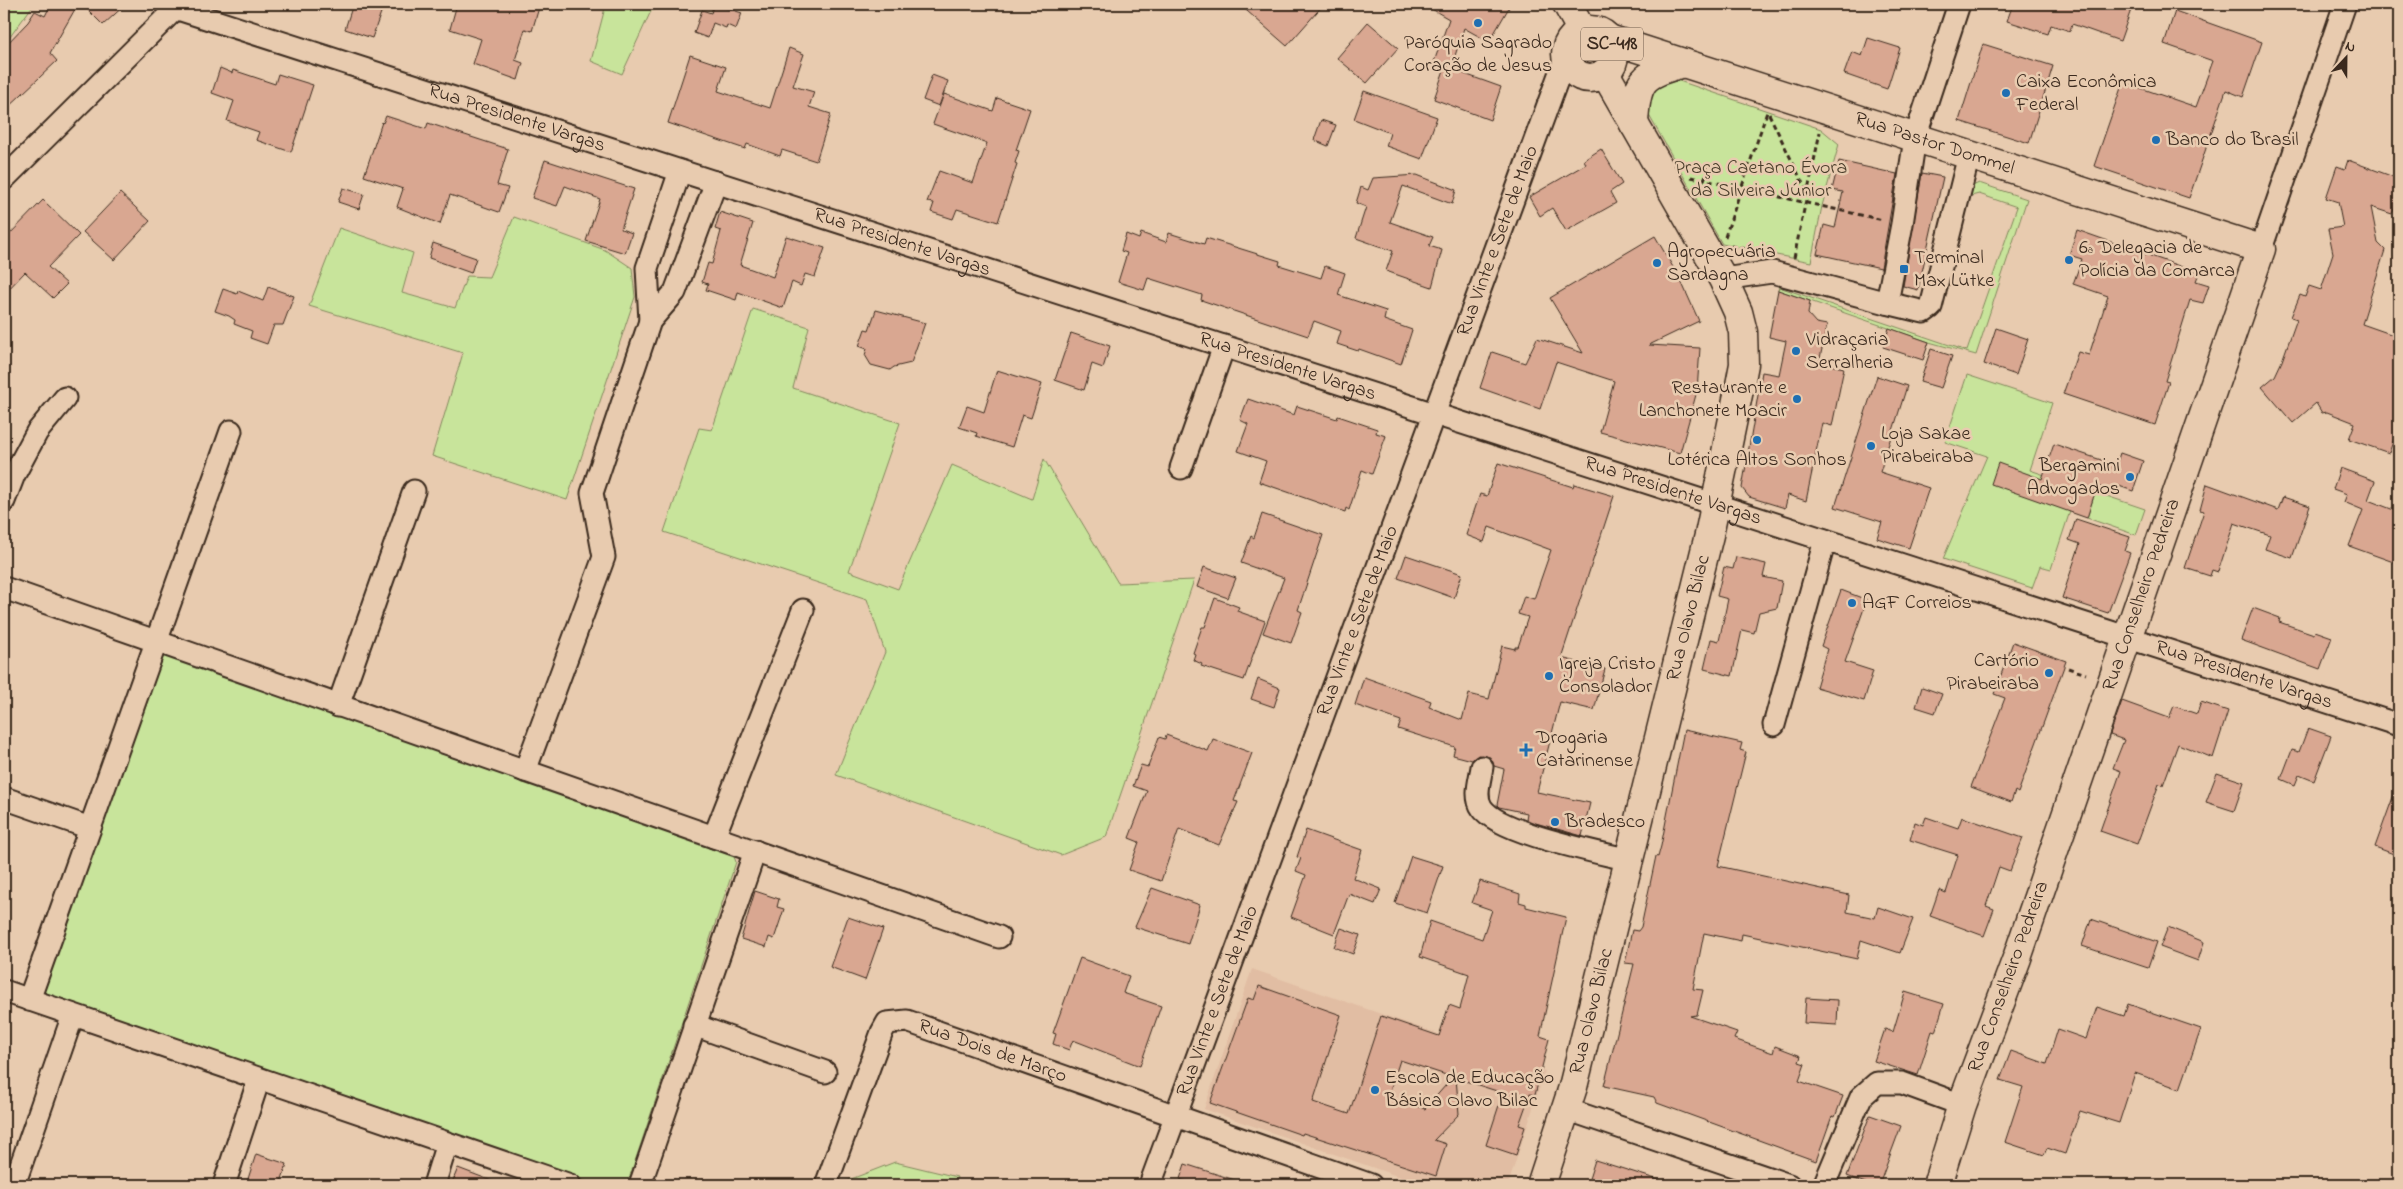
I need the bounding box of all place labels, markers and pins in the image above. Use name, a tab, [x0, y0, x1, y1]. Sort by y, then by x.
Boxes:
marker: Paróquia Sagrado Coração de Jesus	[1472, 17, 1484, 29]
place label: Paróquia Sagrado Coração de Jesus	[1404, 29, 1552, 81]
place label: Caixa Econômica Federal	[2015, 68, 2157, 120]
marker: Caixa Econômica Federal	[2000, 87, 2012, 99]
place label: Banco do Brasil	[2165, 126, 2299, 155]
marker: Banco do Brasil	[2150, 134, 2162, 146]
place label: 6ª Delegacia de Polícia da Comarca	[2079, 234, 2235, 286]
place label: Agropecuária Sardagna	[1667, 238, 1776, 291]
place label: Terminal Max Lütke	[1914, 244, 1994, 296]
marker: 6ª Delegacia de Polícia da Comarca	[2063, 254, 2075, 266]
marker: Agropecuária Sardagna	[1651, 257, 1663, 269]
marker: Terminal Max Lütke	[1898, 263, 1910, 275]
place label: Vidraçaria Serralheria	[1805, 326, 1893, 378]
marker: Vidraçaria Serralheria	[1790, 345, 1802, 357]
place label: Restaurante e Lanchonete Moacir	[1639, 374, 1788, 426]
marker: Restaurante e Lanchonete Moacir	[1791, 393, 1803, 405]
place label: Loja Sakae Pirabeiraba	[1881, 420, 1973, 472]
marker: Lotérica Altos Sonhos	[1751, 434, 1763, 446]
marker: Loja Sakae Pirabeiraba	[1865, 440, 1877, 452]
place label: Lotérica Altos Sonhos	[1667, 446, 1847, 475]
place label: Bergamini Advogados	[2027, 452, 2120, 505]
marker: Bergamini Advogados	[2124, 471, 2136, 483]
place label: AGF Correios	[1862, 589, 1972, 618]
marker: AGF Correios	[1846, 597, 1858, 609]
place label: Cartório Pirabeiraba	[1947, 647, 2039, 699]
place label: Igreja Cristo Consolador	[1559, 650, 1656, 702]
marker: Cartório Pirabeiraba	[2043, 667, 2055, 679]
marker: Igreja Cristo Consolador	[1543, 670, 1555, 682]
place label: Drogaria Catarinense	[1535, 724, 1633, 776]
marker: Drogaria Catarinense	[1520, 744, 1532, 756]
place label: Bradesco	[1564, 808, 1645, 837]
marker: Bradesco	[1549, 816, 1561, 828]
place label: Escola de Educação Básica Olavo Bilac	[1384, 1064, 1554, 1116]
marker: Escola de Educação Básica Olavo Bilac	[1369, 1084, 1381, 1096]

